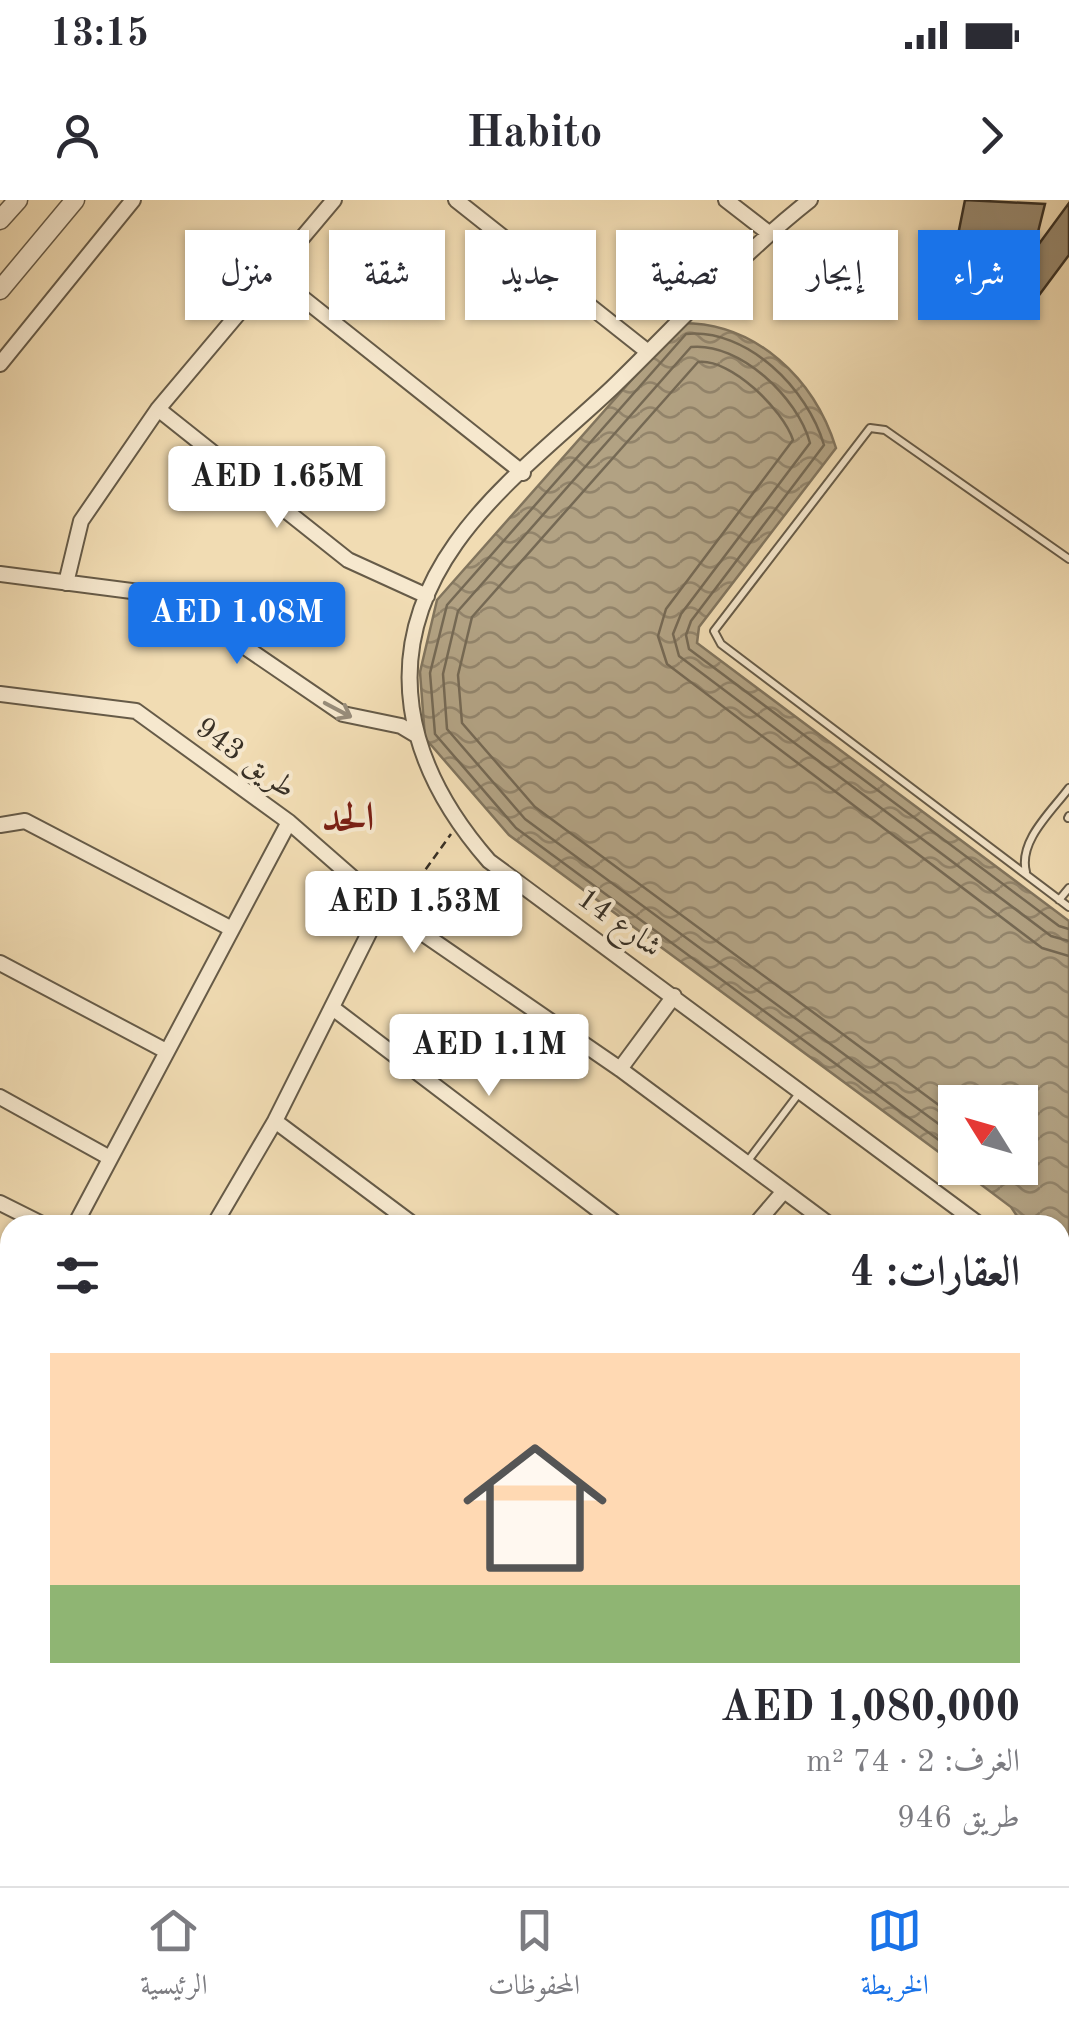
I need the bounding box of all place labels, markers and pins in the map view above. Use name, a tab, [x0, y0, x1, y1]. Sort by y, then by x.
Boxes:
pin: AED 1.65M	[163, 446, 391, 531]
pin: AED 1.08M	[123, 582, 351, 667]
pin: AED 1.53M	[300, 871, 528, 956]
pin: AED 1.1M	[386, 1014, 592, 1099]

